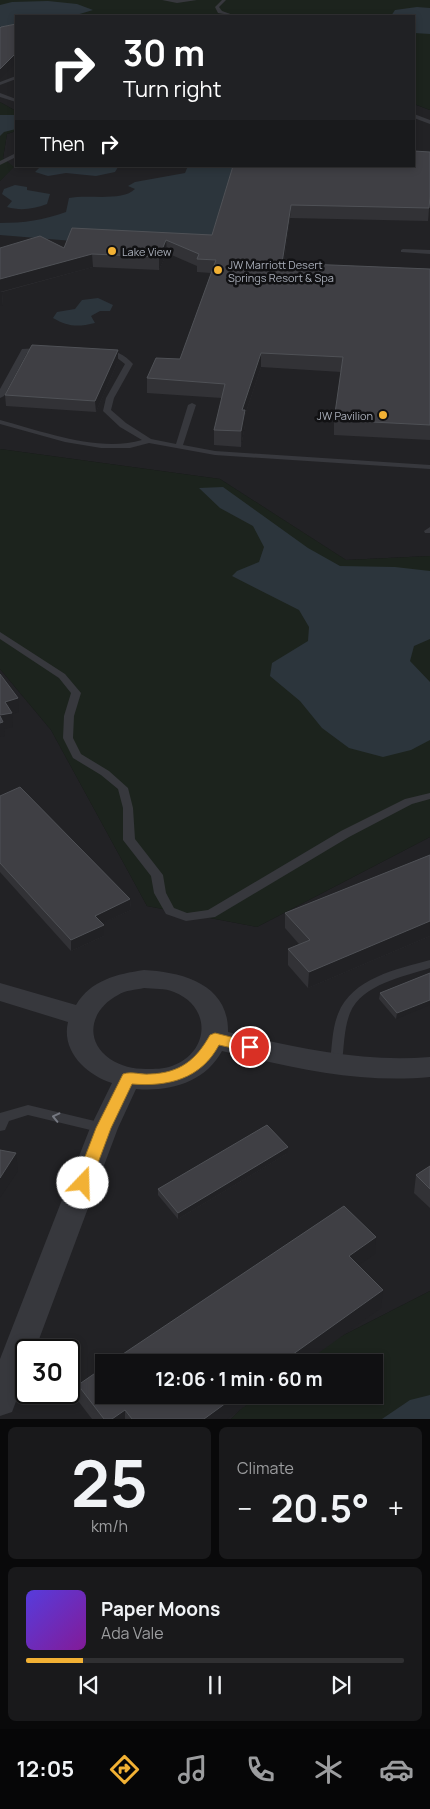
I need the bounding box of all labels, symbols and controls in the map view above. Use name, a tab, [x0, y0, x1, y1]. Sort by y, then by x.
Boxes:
text: 30 m	[123, 29, 205, 77]
icon: right	[40, 35, 105, 100]
text: Turn right	[123, 74, 221, 104]
icon: right	[95, 130, 123, 158]
text: Then	[40, 131, 85, 157]
place label: Lake View	[122, 244, 172, 259]
marker: Lake View	[106, 245, 118, 257]
place label: JW Marriott Desert Springs Resort & Spa	[228, 257, 334, 285]
marker: JW Marriott Desert Springs Resort & Spa	[212, 264, 224, 276]
place label: JW Pavilion	[317, 408, 373, 423]
marker: JW Pavilion	[377, 409, 389, 421]
pin	[229, 1026, 271, 1068]
icon: arrive	[236, 1033, 264, 1061]
one-way arrow	[52, 1112, 61, 1123]
position arrow	[56, 1156, 108, 1208]
speed limit sign: 30	[15, 1339, 80, 1404]
text: 12:06 · 1 min · 60 m	[155, 1366, 323, 1392]
text: 25	[71, 1438, 148, 1527]
text: Climate	[237, 1457, 294, 1479]
text: 20.5°	[271, 1481, 369, 1533]
text: −	[237, 1489, 252, 1527]
text: +	[388, 1489, 404, 1527]
text: km/h	[91, 1515, 128, 1537]
text: Paper Moons	[101, 1596, 220, 1622]
text: Ada Vale	[101, 1622, 164, 1644]
icon: previous	[75, 1671, 103, 1699]
icon: pause	[201, 1671, 229, 1699]
icon: next	[327, 1671, 355, 1699]
icon: directions	[107, 1752, 142, 1787]
icon: music	[175, 1752, 210, 1787]
icon: phone	[243, 1752, 278, 1787]
icon: climate	[311, 1752, 346, 1787]
icon: car	[379, 1752, 414, 1787]
text: 12:05	[16, 1754, 74, 1784]

